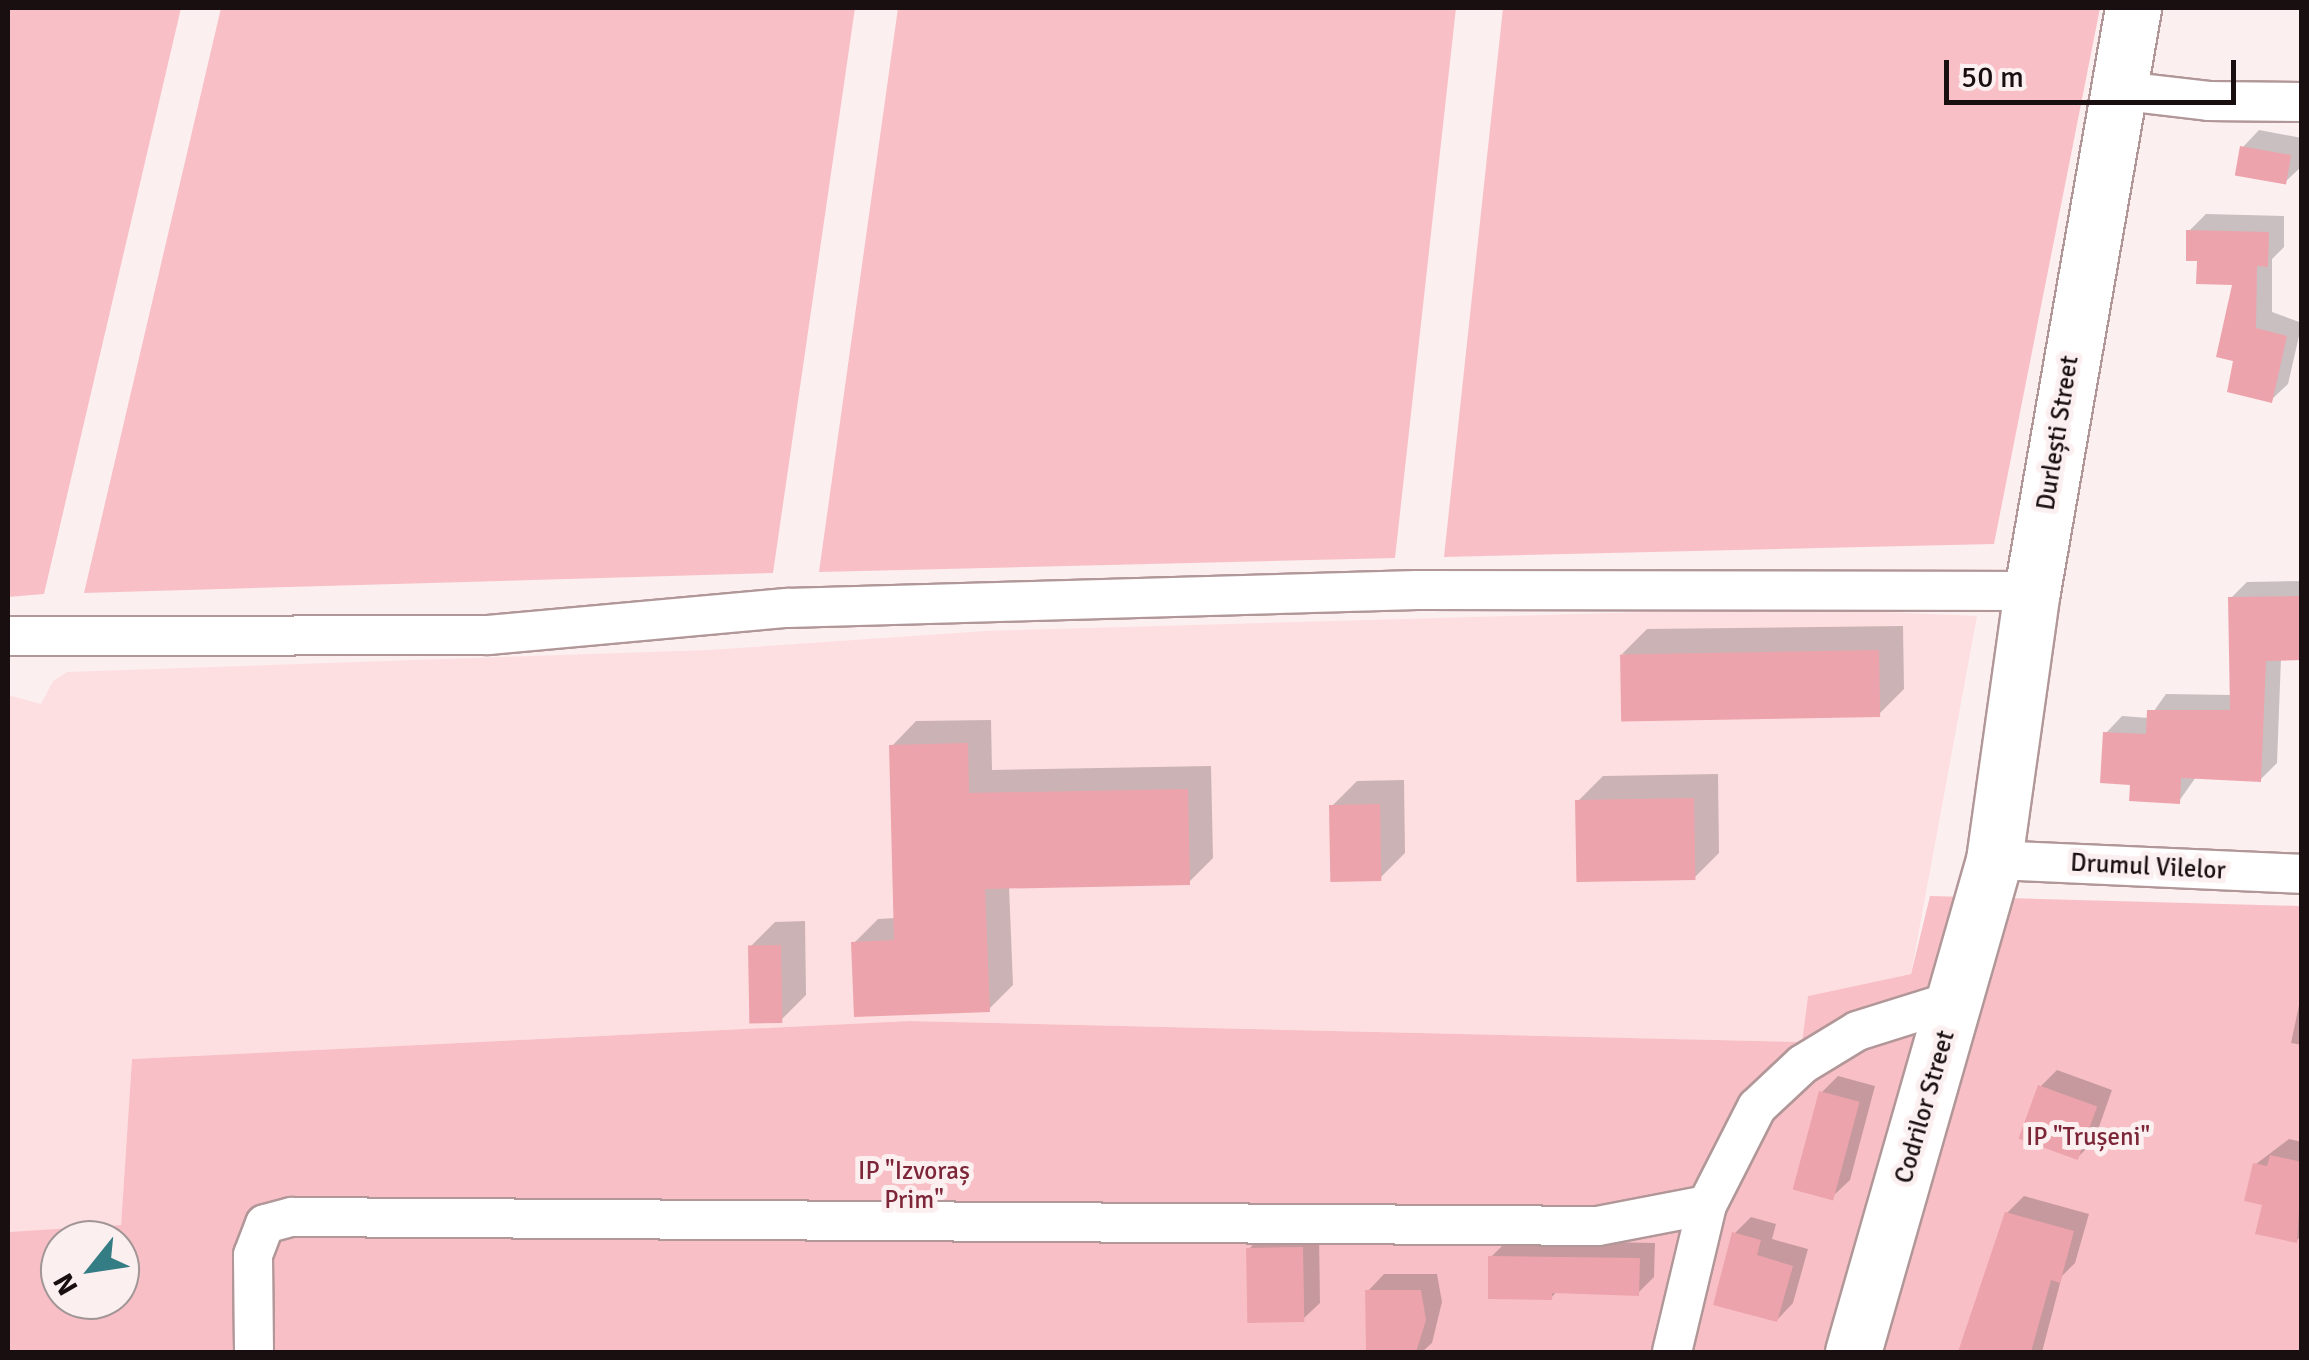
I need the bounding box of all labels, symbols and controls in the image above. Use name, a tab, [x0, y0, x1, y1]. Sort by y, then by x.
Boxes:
scale bar	[1949, 40, 2242, 102]
text: 50 m	[1961, 59, 2024, 96]
street label: Durlești Street	[2031, 354, 2085, 512]
street label: Drumul Vilelor	[2070, 848, 2226, 886]
street label: Codrilor Street	[1889, 1027, 1961, 1187]
park label: IP "Trușeni"	[2026, 1122, 2150, 1152]
park label: IP "Izvoraș Prim"	[858, 1157, 970, 1216]
north arrow	[40, 1220, 140, 1320]
text: N	[46, 1267, 85, 1301]

